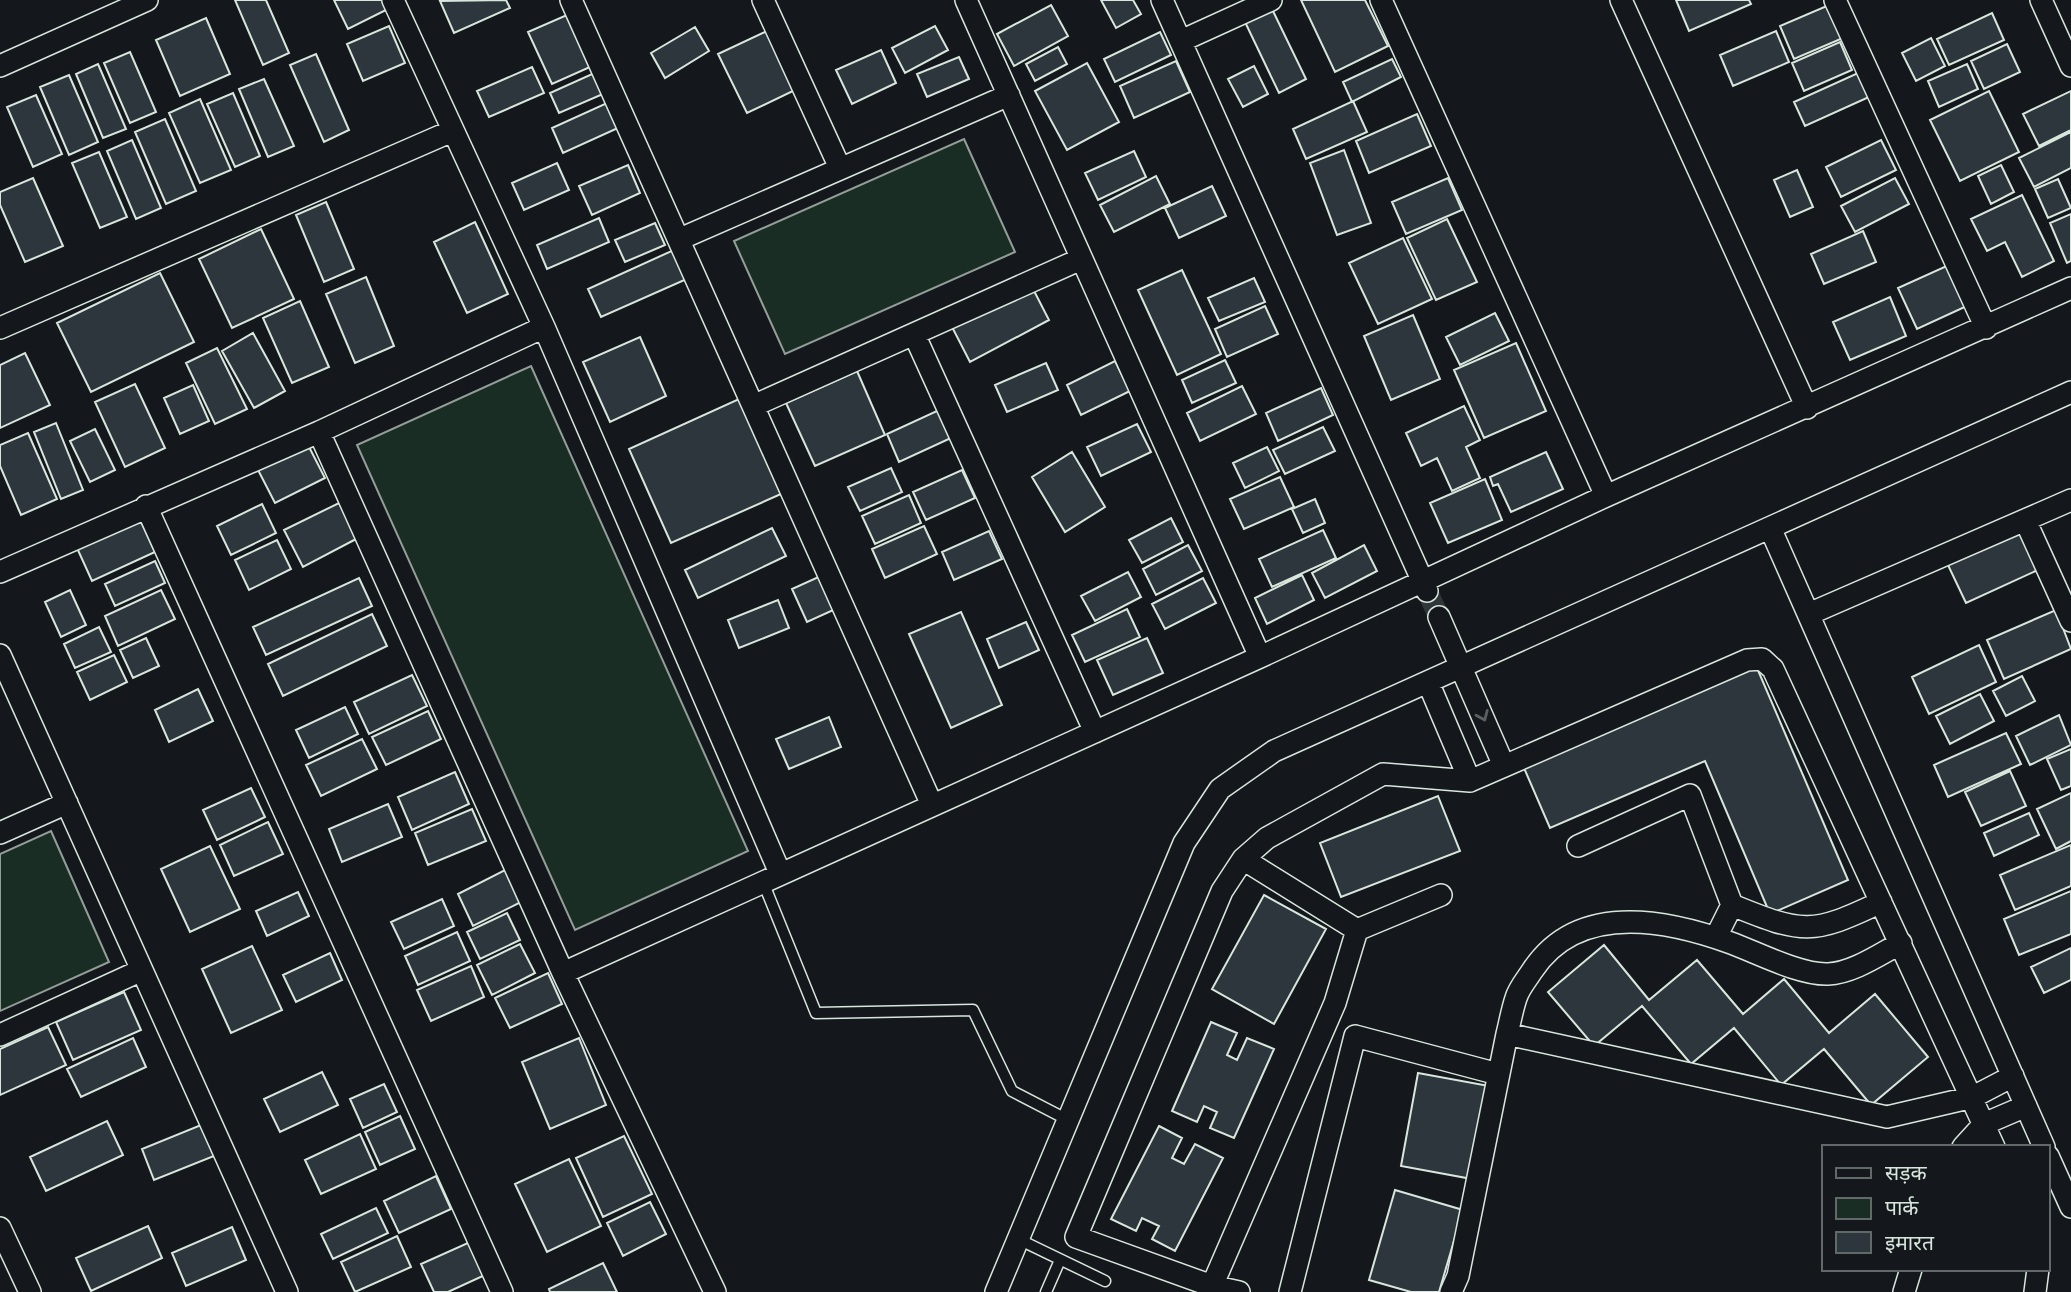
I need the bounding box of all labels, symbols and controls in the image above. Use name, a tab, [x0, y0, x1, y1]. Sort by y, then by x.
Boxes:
one-way arrow	[1475, 709, 1489, 722]
legend	[1822, 1145, 2050, 1271]
text: सड़क	[1885, 1161, 1927, 1185]
text: पार्क	[1885, 1196, 1919, 1220]
text: इमारत	[1885, 1231, 1935, 1255]

